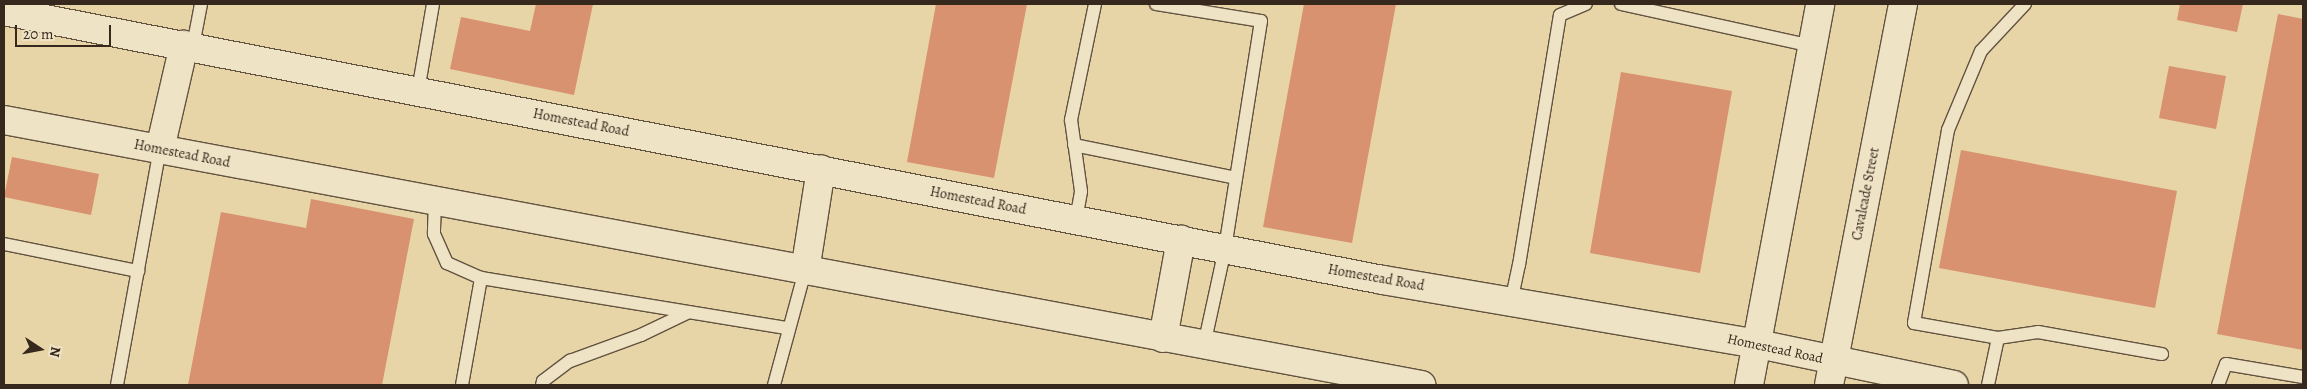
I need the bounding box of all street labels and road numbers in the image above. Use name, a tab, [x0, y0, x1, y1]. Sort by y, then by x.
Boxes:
street label: Homestead Road	[531, 105, 631, 141]
street label: Homestead Road	[132, 136, 232, 172]
street label: Cavalcade Street	[1849, 146, 1883, 242]
street label: Homestead Road	[928, 183, 1028, 219]
street label: Homestead Road	[1326, 261, 1426, 295]
street label: Homestead Road	[1725, 331, 1825, 367]

